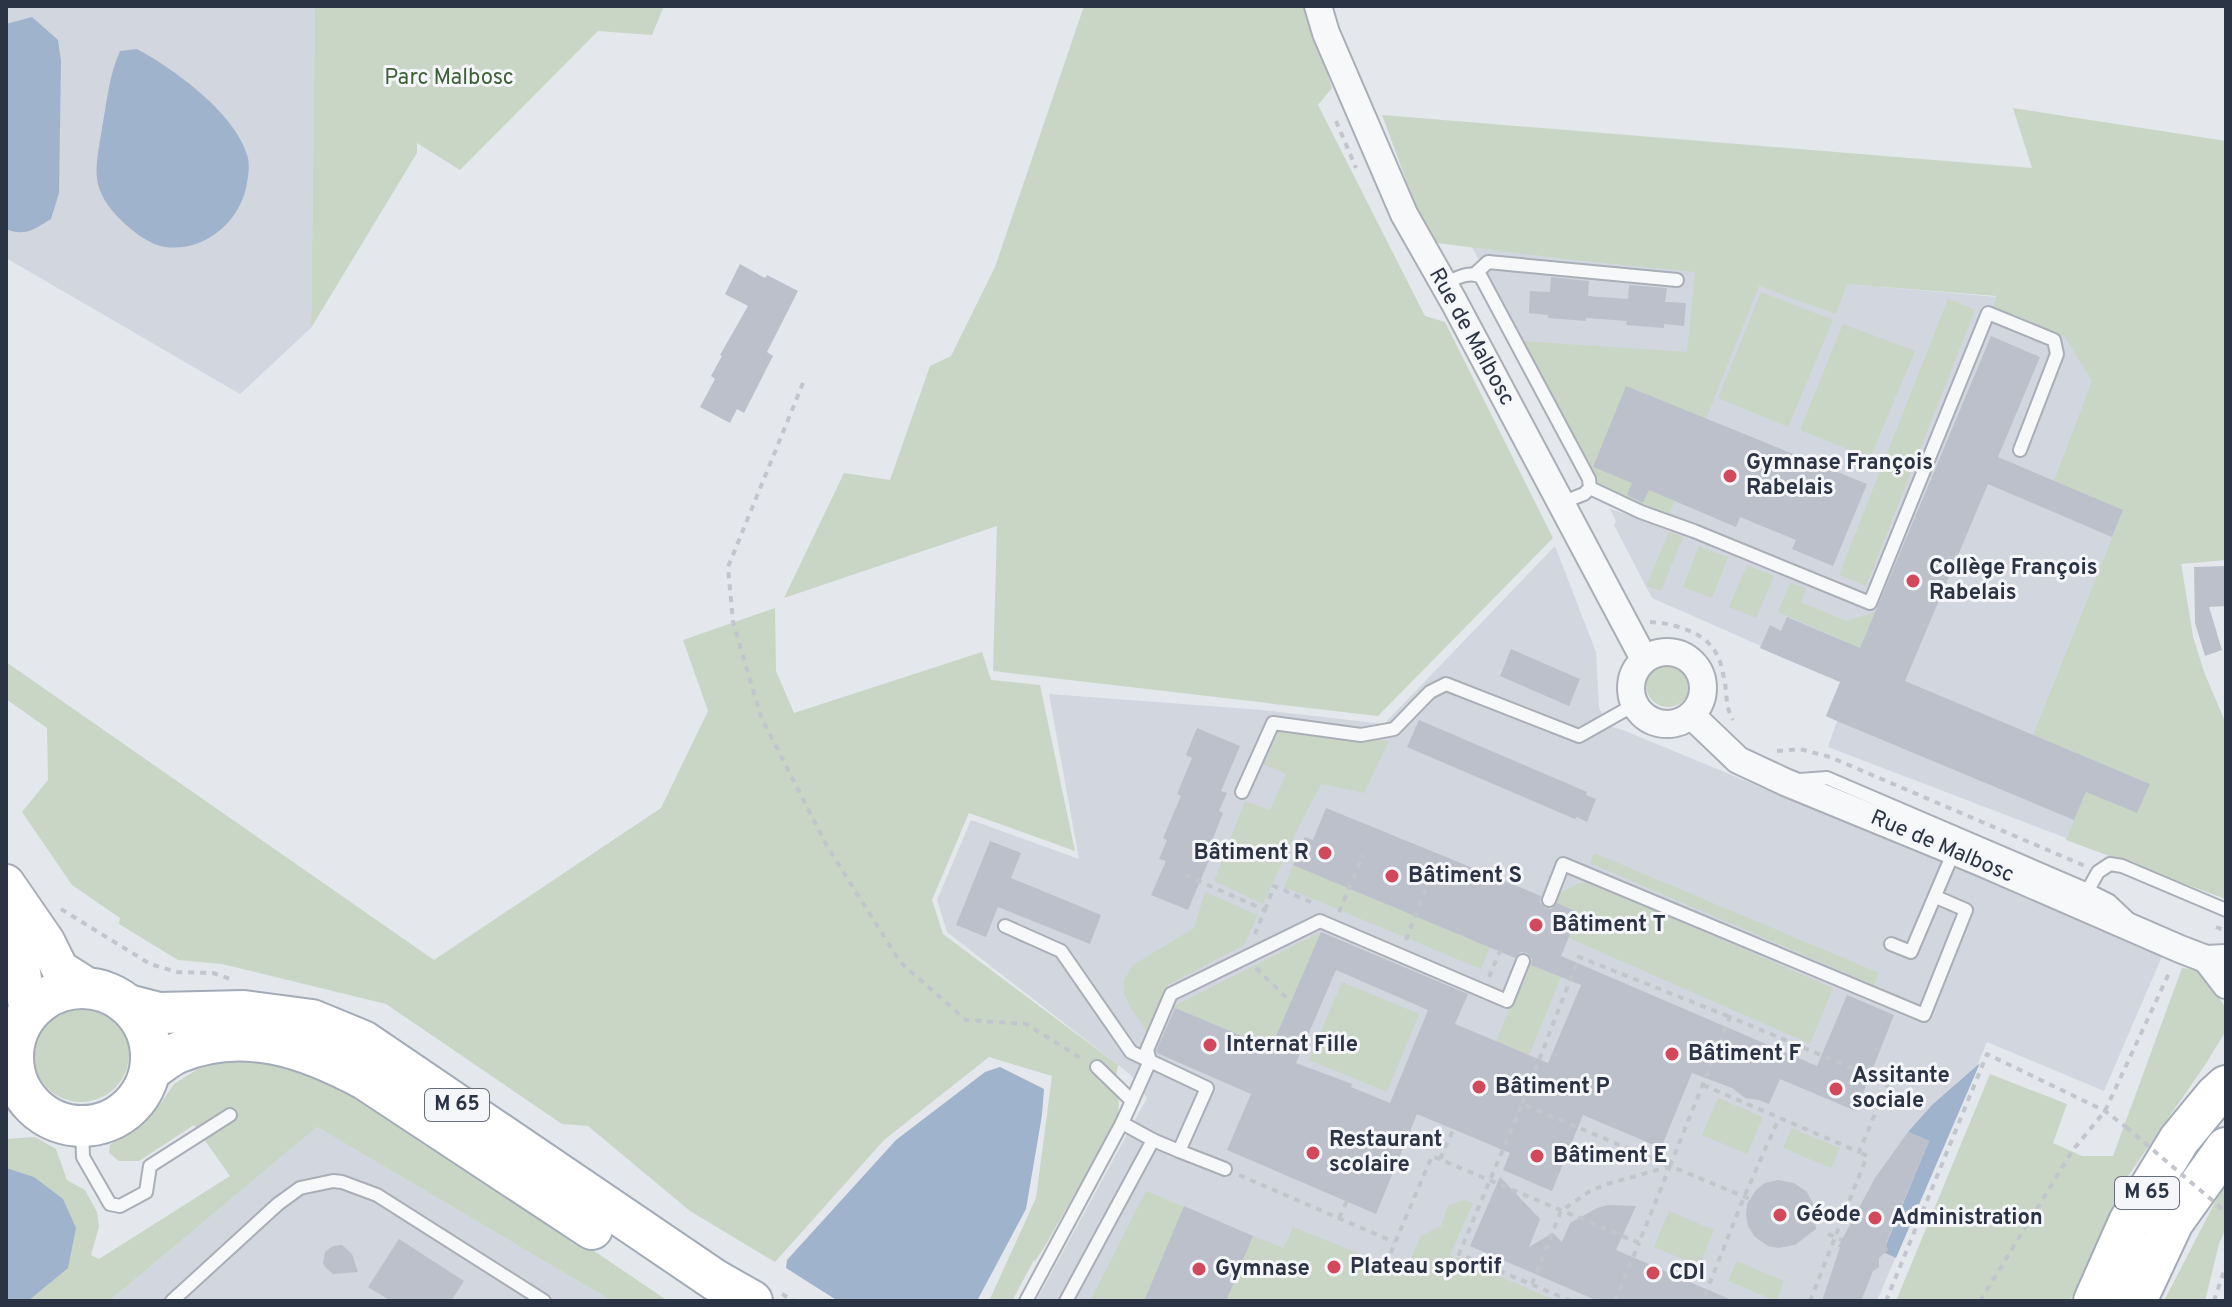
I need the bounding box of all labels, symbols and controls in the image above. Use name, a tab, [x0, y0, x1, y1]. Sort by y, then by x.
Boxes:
park label: Parc Malbosc	[384, 65, 514, 92]
street label: Rue de Malbosc	[1422, 263, 1520, 411]
place label: Gymnase François Rabelais	[1746, 450, 1933, 502]
marker: Gymnase François Rabelais	[1721, 467, 1739, 485]
place label: Collège François Rabelais	[1929, 555, 2098, 607]
marker: Collège François Rabelais	[1904, 572, 1922, 590]
street label: Rue de Malbosc	[1866, 805, 2018, 889]
place label: Bâtiment R	[1193, 840, 1309, 867]
marker: Bâtiment R	[1316, 844, 1334, 862]
place label: Bâtiment S	[1408, 863, 1522, 890]
marker: Bâtiment S	[1383, 867, 1401, 885]
place label: Bâtiment T	[1552, 912, 1666, 939]
marker: Bâtiment T	[1527, 916, 1545, 934]
place label: Internat Fille	[1226, 1032, 1358, 1059]
marker: Internat Fille	[1201, 1036, 1219, 1054]
place label: Bâtiment F	[1688, 1041, 1801, 1068]
marker: Bâtiment F	[1663, 1045, 1681, 1063]
place label: Assitante sociale	[1852, 1063, 1950, 1115]
place label: Bâtiment P	[1495, 1074, 1609, 1101]
marker: Bâtiment P	[1470, 1078, 1488, 1096]
marker: Assitante sociale	[1827, 1080, 1845, 1098]
road number: M 65	[425, 1089, 489, 1121]
place label: Restaurant scolaire	[1329, 1127, 1443, 1179]
place label: Bâtiment E	[1553, 1143, 1667, 1170]
marker: Restaurant scolaire	[1304, 1144, 1322, 1162]
marker: Bâtiment E	[1528, 1147, 1546, 1165]
road number: M 65	[2115, 1177, 2179, 1209]
place label: Géode	[1796, 1202, 1861, 1229]
place label: Administration	[1891, 1205, 2043, 1232]
marker: Géode	[1771, 1206, 1789, 1224]
marker: Administration	[1866, 1209, 1884, 1227]
place label: Plateau sportif	[1350, 1254, 1501, 1281]
place label: Gymnase	[1215, 1256, 1310, 1283]
marker: Plateau sportif	[1325, 1258, 1343, 1276]
marker: Gymnase	[1190, 1260, 1208, 1278]
place label: CDI	[1669, 1260, 1705, 1287]
marker: CDI	[1644, 1264, 1662, 1282]

